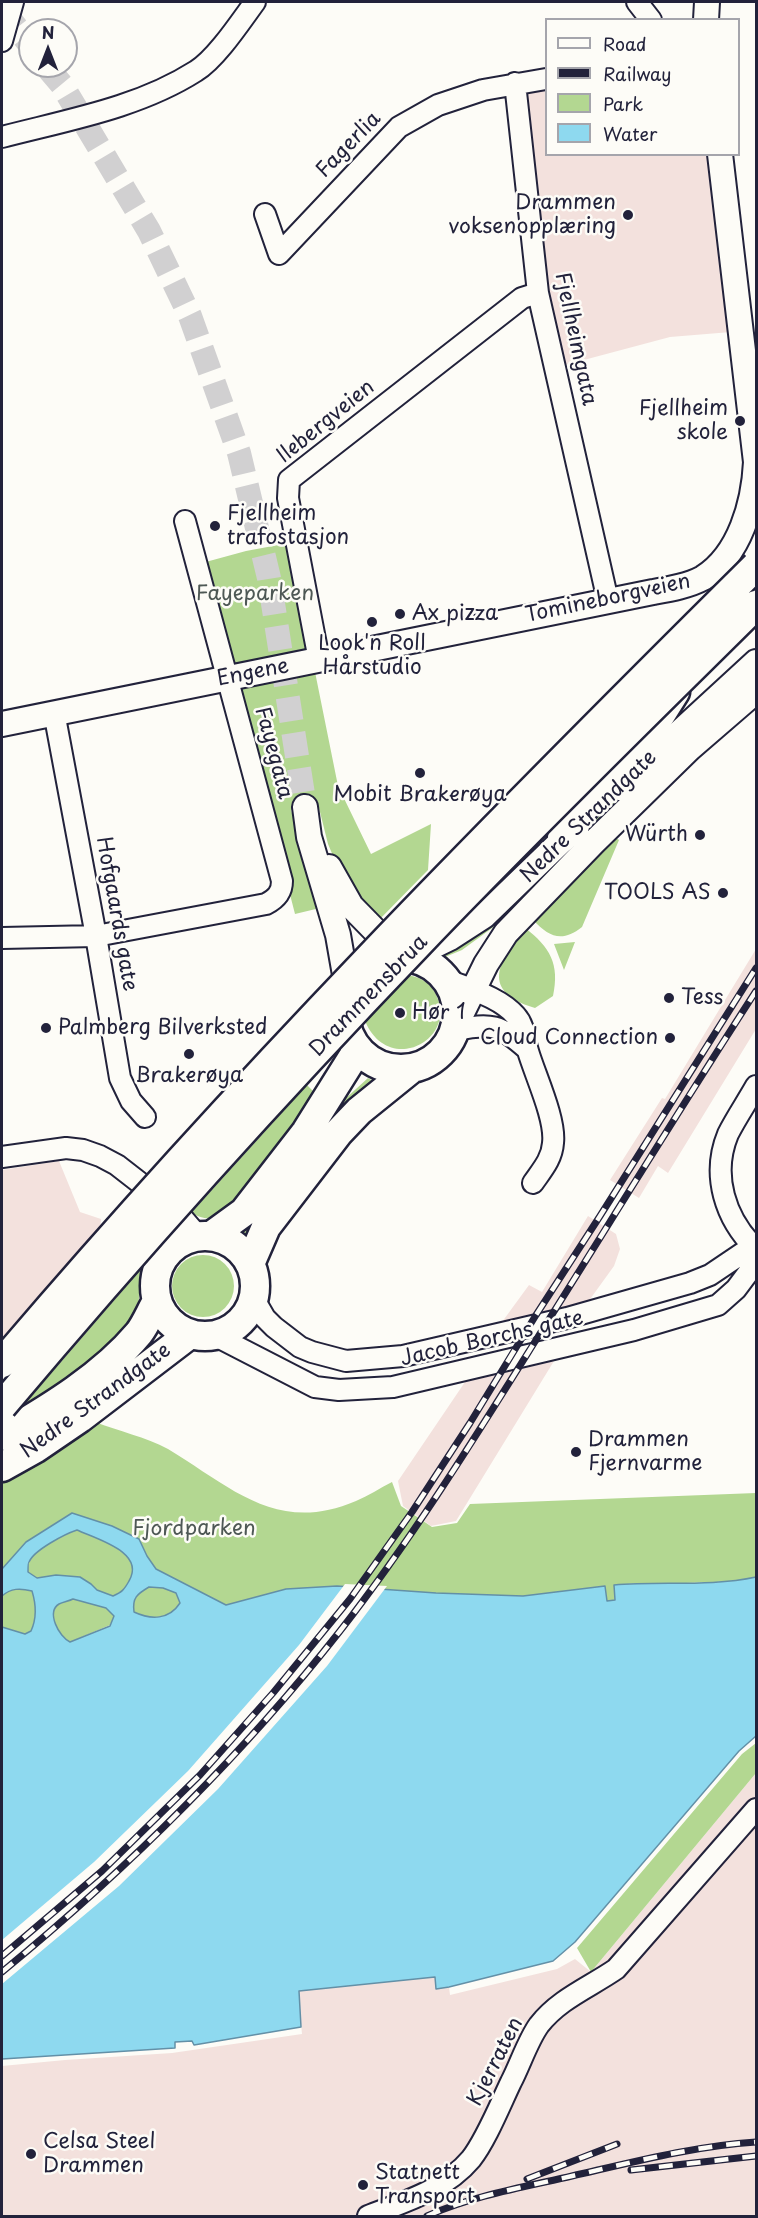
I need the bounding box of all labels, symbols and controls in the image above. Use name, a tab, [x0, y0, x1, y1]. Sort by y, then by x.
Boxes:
north arrow	[18, 18, 78, 78]
legend	[545, 18, 740, 156]
text: N	[42, 20, 54, 44]
text: Road	[603, 30, 647, 57]
text: Railway	[603, 60, 671, 87]
text: Park	[603, 90, 643, 117]
street label: Fagerlia	[311, 107, 387, 183]
text: Water	[603, 120, 657, 147]
place label: Drammen voksenopplæring	[448, 190, 616, 240]
marker: Drammen voksenopplæring	[621, 208, 635, 222]
street label: Fjellheimgata	[549, 270, 601, 408]
street label: Ilebergveien	[272, 375, 380, 469]
place label: Fjellheim skole	[639, 396, 728, 446]
marker: Fjellheim skole	[733, 414, 747, 428]
place label: Fjellheim trafostasjon	[227, 501, 349, 551]
marker: Fjellheim trafostasjon	[208, 519, 222, 533]
street label: Tomineborgveien	[523, 569, 693, 629]
park label: Fayeparken	[196, 581, 314, 607]
place label: Ax pizza	[412, 601, 498, 627]
marker: Ax pizza	[393, 607, 407, 621]
marker: Look'n Roll Hårstudio	[365, 615, 379, 629]
place label: Look'n Roll Hårstudio	[318, 631, 426, 681]
street label: Engene	[215, 654, 291, 692]
street label: Fayegata	[249, 704, 297, 802]
street label: Nedre Strandgate	[516, 746, 662, 888]
marker: Mobit Brakerøya	[413, 766, 427, 780]
place label: Mobit Brakerøya	[334, 782, 506, 808]
place label: Würth	[625, 822, 688, 848]
marker: Würth	[693, 828, 707, 842]
street label: Hofgaards gate	[90, 835, 142, 993]
place label: TOOLS AS	[604, 880, 711, 906]
marker: TOOLS AS	[716, 886, 730, 900]
street label: Drammensbrua	[305, 930, 433, 1062]
place label: Tess	[681, 985, 723, 1011]
marker: Tess	[662, 991, 676, 1005]
place label: Hør 1	[412, 1000, 466, 1026]
marker: Hør 1	[393, 1006, 407, 1020]
place label: Palmberg Bilverksted	[58, 1015, 267, 1041]
marker: Palmberg Bilverksted	[39, 1021, 53, 1035]
place label: Cloud Connection	[480, 1025, 658, 1051]
marker: Cloud Connection	[663, 1031, 677, 1045]
marker: Brakerøya	[182, 1047, 196, 1061]
place label: Brakerøya	[135, 1063, 243, 1089]
street label: Jacob Borchs gate	[398, 1306, 586, 1372]
street label: Nedre Strandgate	[16, 1338, 176, 1464]
place label: Drammen Fjernvarme	[588, 1427, 702, 1477]
marker: Drammen Fjernvarme	[569, 1445, 583, 1459]
park label: Fjordparken	[132, 1516, 256, 1542]
street label: Kjerraten	[463, 2013, 529, 2111]
place label: Celsa Steel Drammen	[43, 2129, 155, 2179]
marker: Celsa Steel Drammen	[24, 2147, 38, 2161]
place label: Statnett Transport	[375, 2160, 475, 2210]
marker: Statnett Transport	[356, 2178, 370, 2192]

